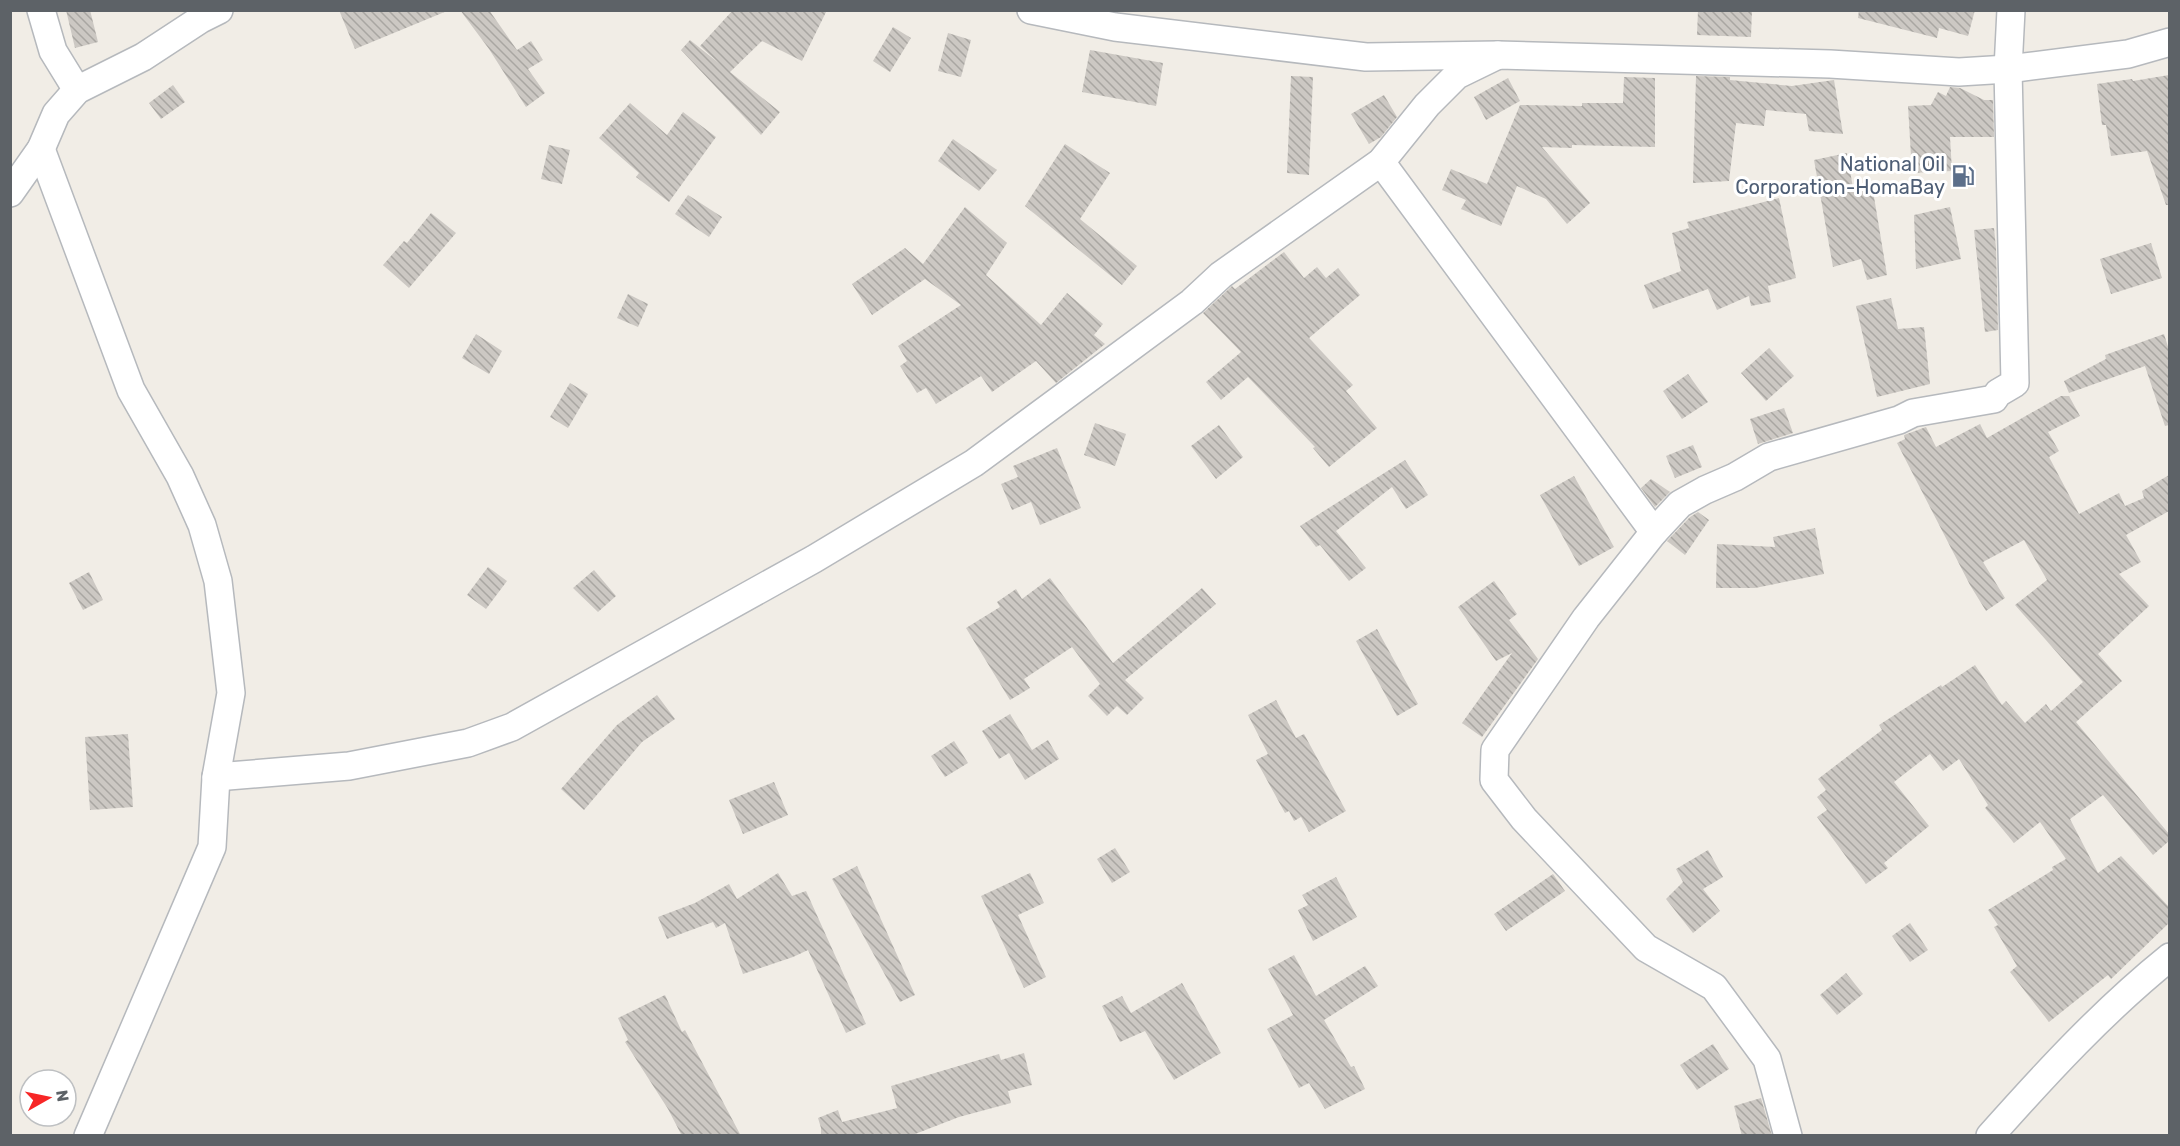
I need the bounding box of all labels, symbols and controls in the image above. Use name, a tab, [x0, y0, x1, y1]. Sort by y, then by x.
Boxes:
place label: National Oil Corporation-HomaBay	[1735, 152, 1945, 199]
fuel station icon: National Oil Corporation-HomaBay	[1950, 163, 1976, 189]
north arrow	[18, 1068, 78, 1128]
text: N	[52, 1089, 73, 1103]

